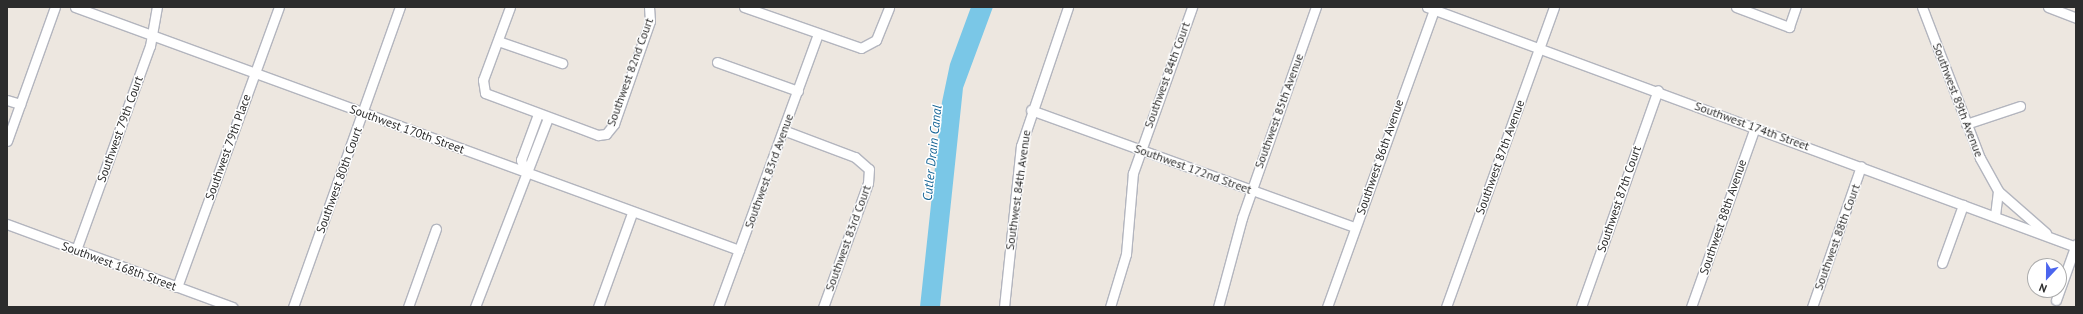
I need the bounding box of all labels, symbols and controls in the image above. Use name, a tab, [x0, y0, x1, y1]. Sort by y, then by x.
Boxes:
street label: Southwest 82nd Court	[604, 16, 656, 128]
street label: Southwest 84th Court	[1141, 20, 1193, 130]
street label: Southwest 89th Avenue	[1930, 41, 1986, 159]
street label: Southwest 85th Avenue	[1251, 51, 1307, 171]
street label: Southwest 79th Court	[94, 74, 146, 184]
street label: Southwest 79th Place	[202, 92, 254, 202]
street label: Southwest 86th Avenue	[1353, 97, 1407, 217]
street label: Southwest 87th Avenue	[1473, 98, 1527, 216]
street label: Southwest 174th Street	[1693, 99, 1811, 153]
street label: Southwest 170th Street	[348, 102, 466, 156]
water label: Cutler Drain Canal	[920, 104, 946, 202]
street label: Southwest 83rd Avenue	[741, 112, 797, 230]
street label: Southwest 80th Court	[313, 125, 365, 235]
street label: Southwest 84th Avenue	[1002, 129, 1034, 251]
street label: Southwest 172nd Street	[1133, 141, 1253, 197]
street label: Southwest 87th Court	[1594, 144, 1644, 254]
street label: Southwest 88th Avenue	[1696, 157, 1750, 277]
street label: Southwest 88th Court	[1811, 182, 1863, 292]
street label: Southwest 83rd Court	[822, 183, 874, 293]
street label: Southwest 168th Street	[60, 239, 178, 293]
north arrow	[2027, 258, 2067, 298]
text: N	[2037, 280, 2049, 296]

